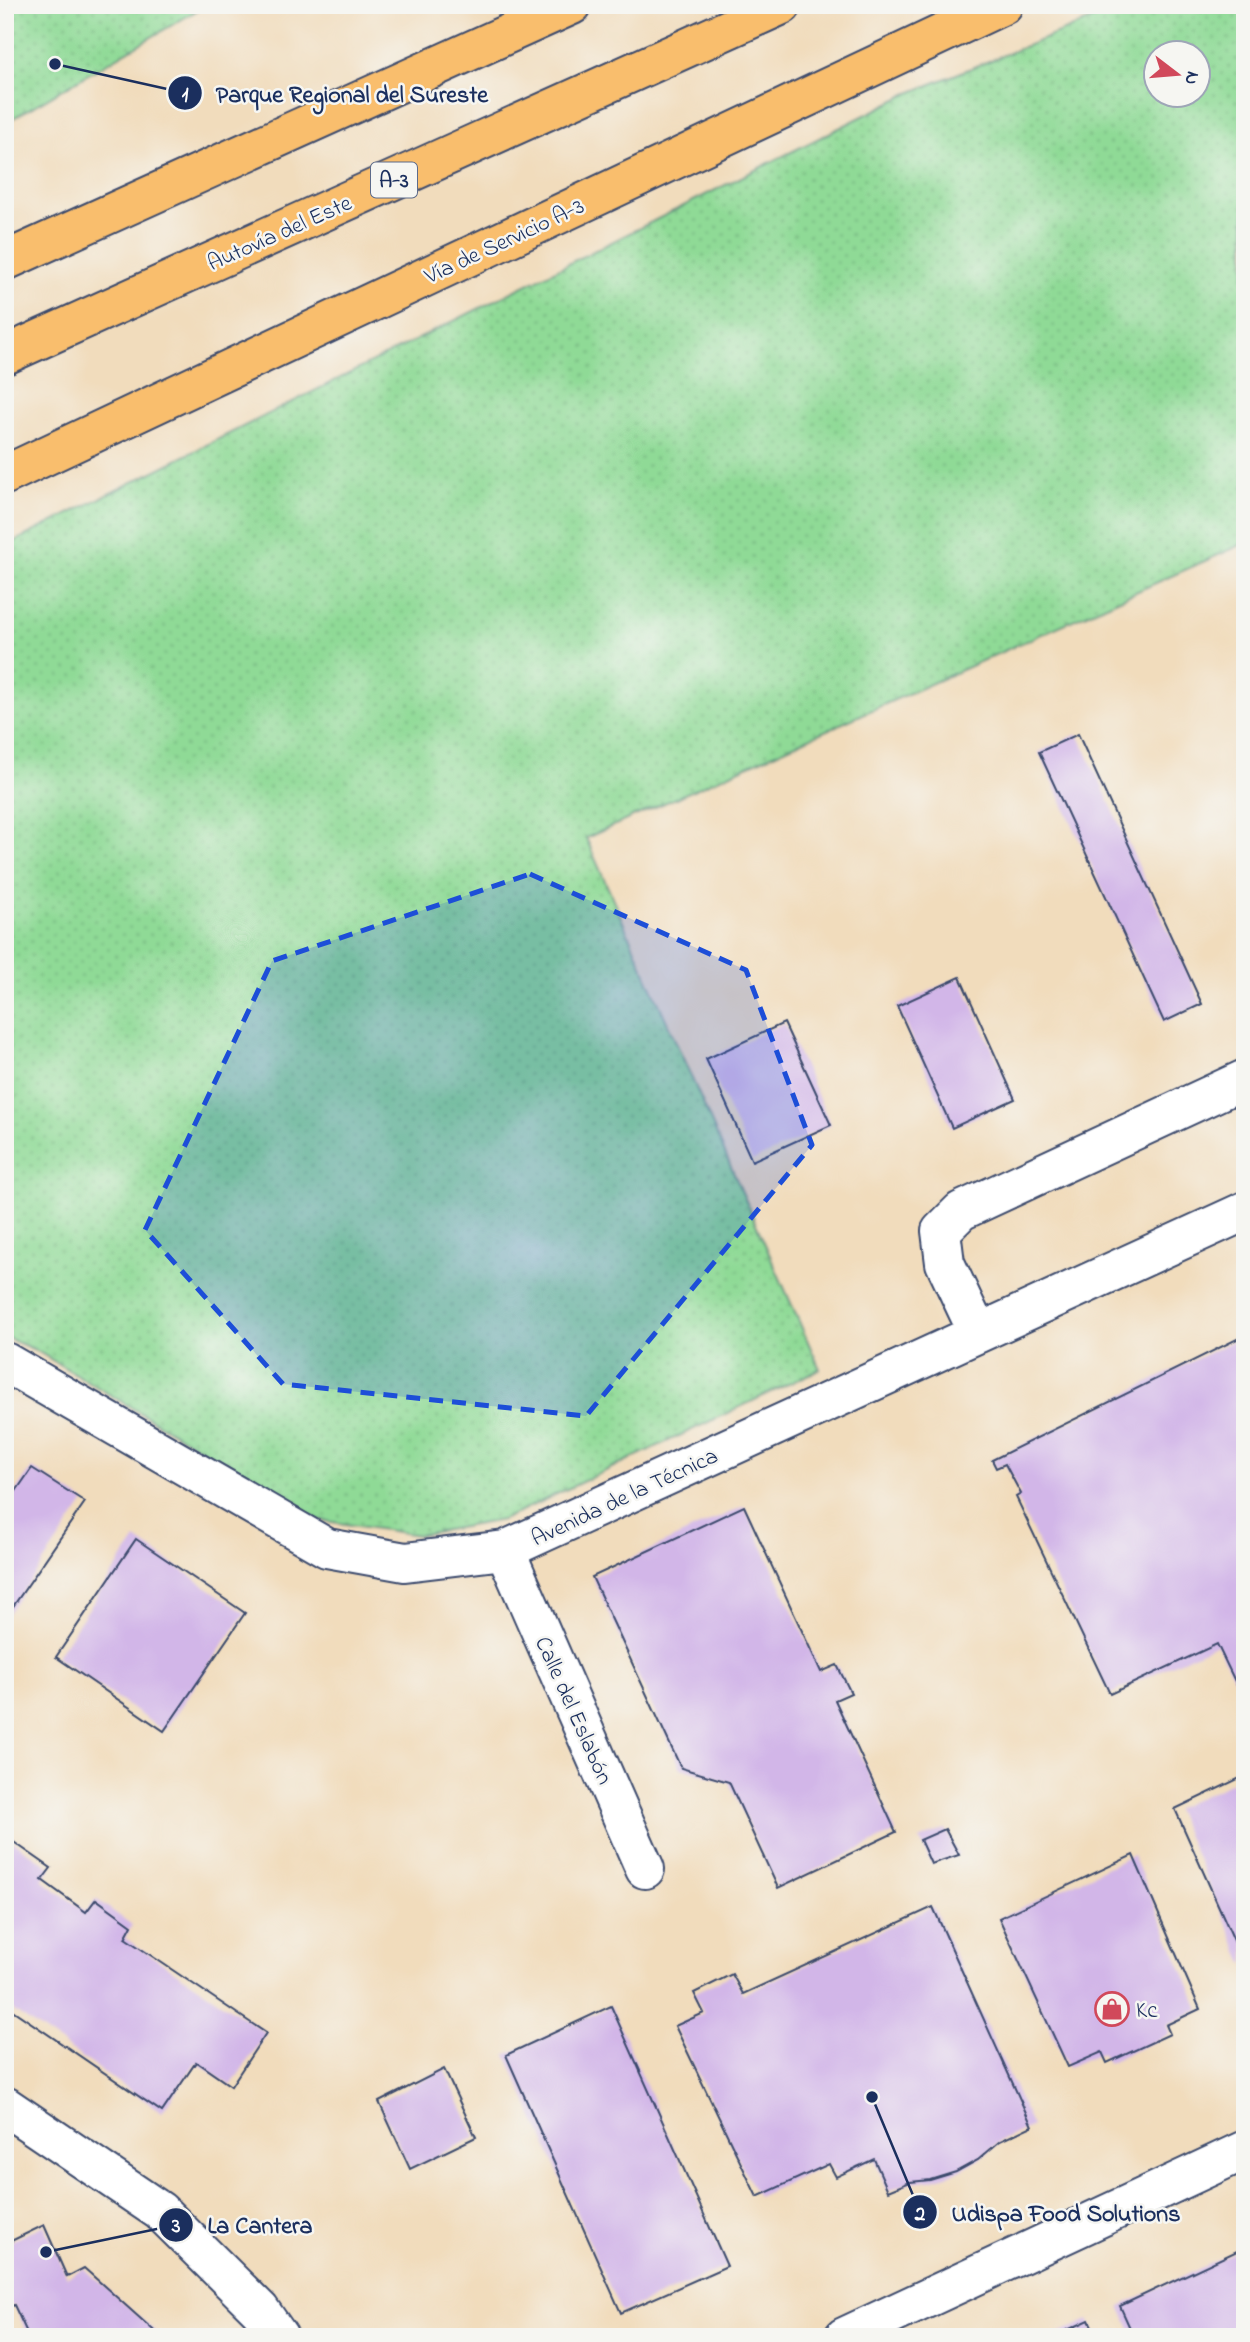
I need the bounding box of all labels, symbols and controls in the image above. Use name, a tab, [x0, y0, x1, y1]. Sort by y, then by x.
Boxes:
north arrow	[1142, 38, 1212, 108]
text: N	[1176, 68, 1206, 88]
callout: Parque Regional del Sureste	[167, 71, 503, 116]
text: Parque Regional del Sureste	[216, 79, 489, 115]
text: 1	[182, 81, 189, 111]
road number: A-3	[371, 162, 417, 198]
street label: Autovía del Este	[203, 187, 358, 281]
street label: Vía de Servicio A-3	[419, 191, 590, 294]
street label: Avenida de la Técnica	[526, 1441, 724, 1556]
street label: Calle del Eslabón	[525, 1632, 620, 1790]
shop icon: Kc	[1093, 1990, 1131, 2028]
place label: Kc	[1136, 1995, 1158, 2028]
callout: Udispa Food Solutions	[903, 2190, 1195, 2235]
text: Udispa Food Solutions	[952, 2198, 1180, 2233]
text: 2	[914, 2200, 926, 2230]
callout: La Cantera	[159, 2202, 327, 2247]
text: La Cantera	[207, 2210, 313, 2245]
text: 3	[171, 2212, 181, 2242]

